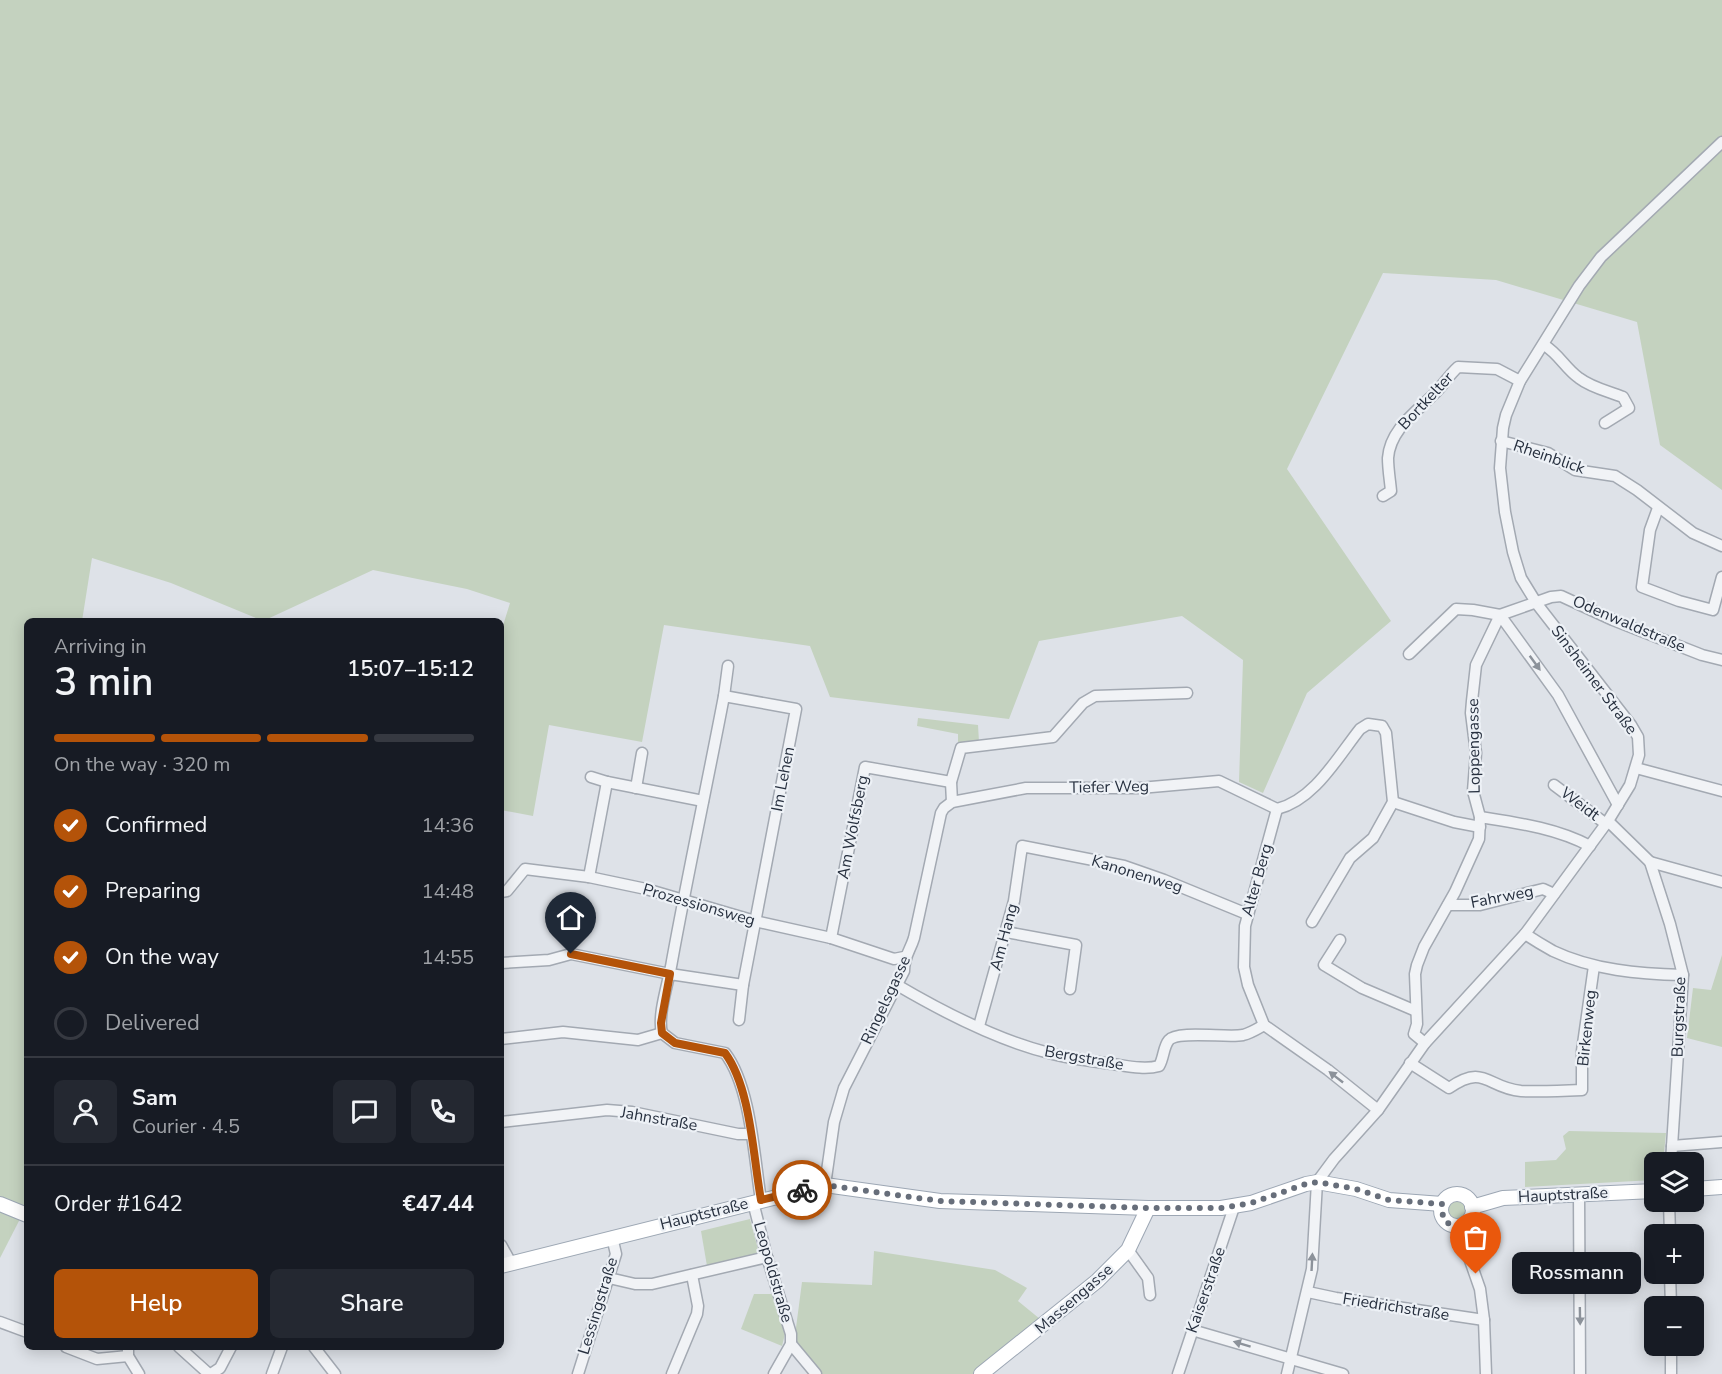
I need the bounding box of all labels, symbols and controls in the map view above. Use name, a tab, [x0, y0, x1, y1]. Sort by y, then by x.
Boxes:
street label: Bortkelter	[1393, 367, 1459, 435]
street label: Rheinblick	[1510, 435, 1589, 480]
street label: Odenwaldstraße	[1569, 590, 1689, 658]
street label: Sinsheimer Straße	[1546, 621, 1642, 739]
text: Arriving in	[54, 633, 147, 660]
text: 15:07–15:12	[347, 654, 474, 684]
one-way arrow	[1528, 655, 1540, 670]
text: 3 min	[54, 656, 153, 709]
street label: Loppengasse	[1462, 698, 1486, 794]
street label: Im Lehen	[766, 745, 800, 813]
text: On the way · 320 m	[54, 751, 230, 778]
street label: Am Wolfsberg	[832, 773, 874, 881]
street label: Tiefer Weg	[1069, 775, 1149, 799]
street label: Weidt	[1556, 782, 1604, 826]
icon: check	[54, 809, 87, 842]
text: Confirmed	[105, 810, 207, 840]
text: 14:36	[421, 812, 474, 839]
street label: Alter Berg	[1236, 841, 1278, 919]
street label: Kanonenweg	[1089, 850, 1185, 898]
icon: check	[54, 875, 87, 908]
text: Preparing	[105, 876, 201, 906]
text: 14:48	[421, 878, 474, 905]
street label: Prozessionsweg	[640, 878, 758, 932]
street label: Fahrweg	[1469, 880, 1535, 914]
pin	[545, 892, 596, 954]
icon: home	[554, 901, 587, 934]
street label: Am Hang	[984, 901, 1024, 973]
icon: check	[54, 941, 87, 974]
text: On the way	[105, 942, 219, 972]
text: 14:55	[421, 944, 474, 971]
street label: Ringelsgasse	[856, 952, 916, 1048]
street label: Burgstraße	[1667, 976, 1691, 1058]
street label: Birkenweg	[1572, 989, 1602, 1067]
text: Delivered	[105, 1008, 200, 1038]
street label: Bergstraße	[1043, 1040, 1125, 1076]
one-way arrow	[1328, 1070, 1344, 1083]
button: person	[54, 1080, 117, 1143]
button: chat	[333, 1080, 396, 1143]
button: phone	[411, 1080, 474, 1143]
text: Sam	[132, 1083, 177, 1113]
street label: Jahnstraße	[618, 1101, 699, 1137]
text: Courier · 4.5	[132, 1113, 240, 1140]
map controls	[1644, 1152, 1704, 1356]
button: layers	[1644, 1152, 1704, 1212]
courier	[772, 1160, 832, 1220]
icon: bike	[786, 1174, 819, 1207]
street label: Hauptstraße	[1517, 1182, 1609, 1208]
text: Order #1642	[54, 1189, 183, 1219]
text: €47.44	[403, 1189, 474, 1219]
street label: Hauptstraße	[658, 1192, 750, 1236]
pin	[1450, 1212, 1501, 1274]
street label: Leopoldstraße	[748, 1219, 798, 1325]
icon: bag	[1459, 1221, 1492, 1254]
button: +	[1644, 1224, 1704, 1284]
street label: Kaiserstraße	[1181, 1244, 1231, 1336]
one-way arrow	[1308, 1252, 1317, 1271]
callout: Rossmann	[1512, 1253, 1641, 1295]
street label: Lessingstraße	[573, 1255, 623, 1357]
street label: Massengasse	[1030, 1259, 1118, 1339]
text: Rossmann	[1529, 1259, 1624, 1286]
button: Help	[54, 1269, 258, 1338]
button: Share	[270, 1269, 474, 1338]
street label: Friedrichstraße	[1341, 1288, 1451, 1326]
button: −	[1644, 1296, 1704, 1356]
one-way arrow	[1575, 1306, 1585, 1325]
one-way arrow	[1233, 1339, 1251, 1348]

